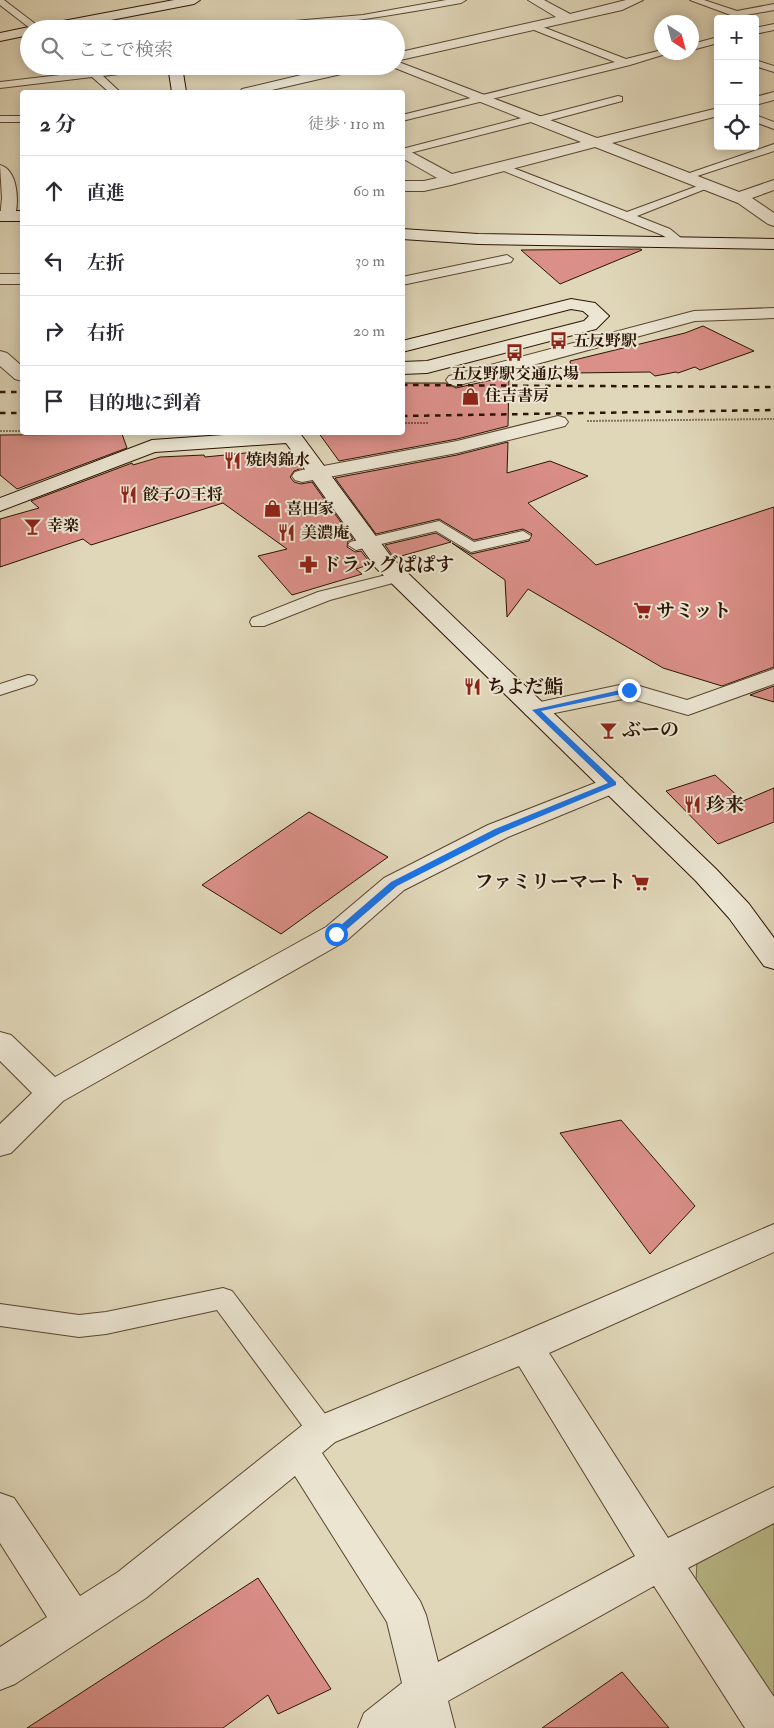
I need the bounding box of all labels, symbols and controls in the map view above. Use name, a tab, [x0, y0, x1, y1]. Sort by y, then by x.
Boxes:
north arrow	[654, 15, 699, 60]
map controls	[714, 15, 759, 150]
button: +	[714, 15, 759, 60]
search box	[20, 20, 405, 75]
icon: search	[38, 34, 66, 62]
text: ここで検索	[78, 38, 173, 62]
button: −	[714, 60, 759, 105]
button: locate	[714, 105, 759, 150]
text: 2 分	[40, 111, 76, 138]
text: 徒歩 · 110 m	[308, 114, 385, 134]
icon: ahead	[40, 177, 68, 205]
text: 直進	[87, 181, 125, 205]
text: 60 m	[353, 181, 385, 201]
icon: left	[40, 247, 68, 275]
text: 左折	[87, 251, 125, 275]
text: 30 m	[355, 251, 385, 271]
icon: right	[40, 317, 68, 345]
text: 右折	[87, 321, 125, 345]
text: 20 m	[353, 321, 385, 341]
bus stop icon: 五反野駅	[549, 331, 569, 351]
place label: 五反野駅	[573, 331, 637, 351]
bus stop icon: 五反野駅交通広場	[505, 342, 525, 362]
place label: 五反野駅交通広場	[451, 364, 579, 384]
shop icon: 住吉書房	[461, 386, 481, 406]
place label: 住吉書房	[485, 386, 549, 406]
icon: arrive	[40, 387, 68, 415]
text: 目的地に到着	[87, 391, 201, 415]
restaurant icon: 焼肉錦水	[222, 450, 242, 470]
place label: 焼肉錦水	[246, 450, 310, 470]
restaurant icon: 餃子の王将	[119, 485, 139, 505]
place label: 餃子の王将	[143, 485, 223, 505]
shop icon: 喜田家	[262, 499, 282, 519]
place label: 喜田家	[286, 499, 334, 519]
bar icon: 幸楽	[23, 516, 43, 536]
place label: 幸楽	[47, 516, 79, 536]
restaurant icon: 美濃庵	[277, 523, 297, 543]
place label: 美濃庵	[301, 523, 349, 543]
place label: ドラッグぱぱす	[322, 553, 455, 577]
pharmacy icon: ドラッグぱぱす	[298, 555, 318, 575]
place label: サミット	[656, 599, 732, 623]
supermarket icon: サミット	[632, 601, 652, 621]
place label: ちよだ鮨	[487, 675, 563, 699]
restaurant icon: ちよだ鮨	[463, 677, 483, 697]
route end	[618, 679, 641, 702]
place label: ぶーの	[622, 718, 679, 742]
bar icon: ぶーの	[598, 720, 618, 740]
place label: 珍来	[706, 793, 744, 817]
restaurant icon: 珍来	[682, 795, 702, 815]
place label: ファミリーマート	[474, 870, 626, 894]
supermarket icon: ファミリーマート	[630, 872, 650, 892]
route start	[325, 923, 348, 946]

